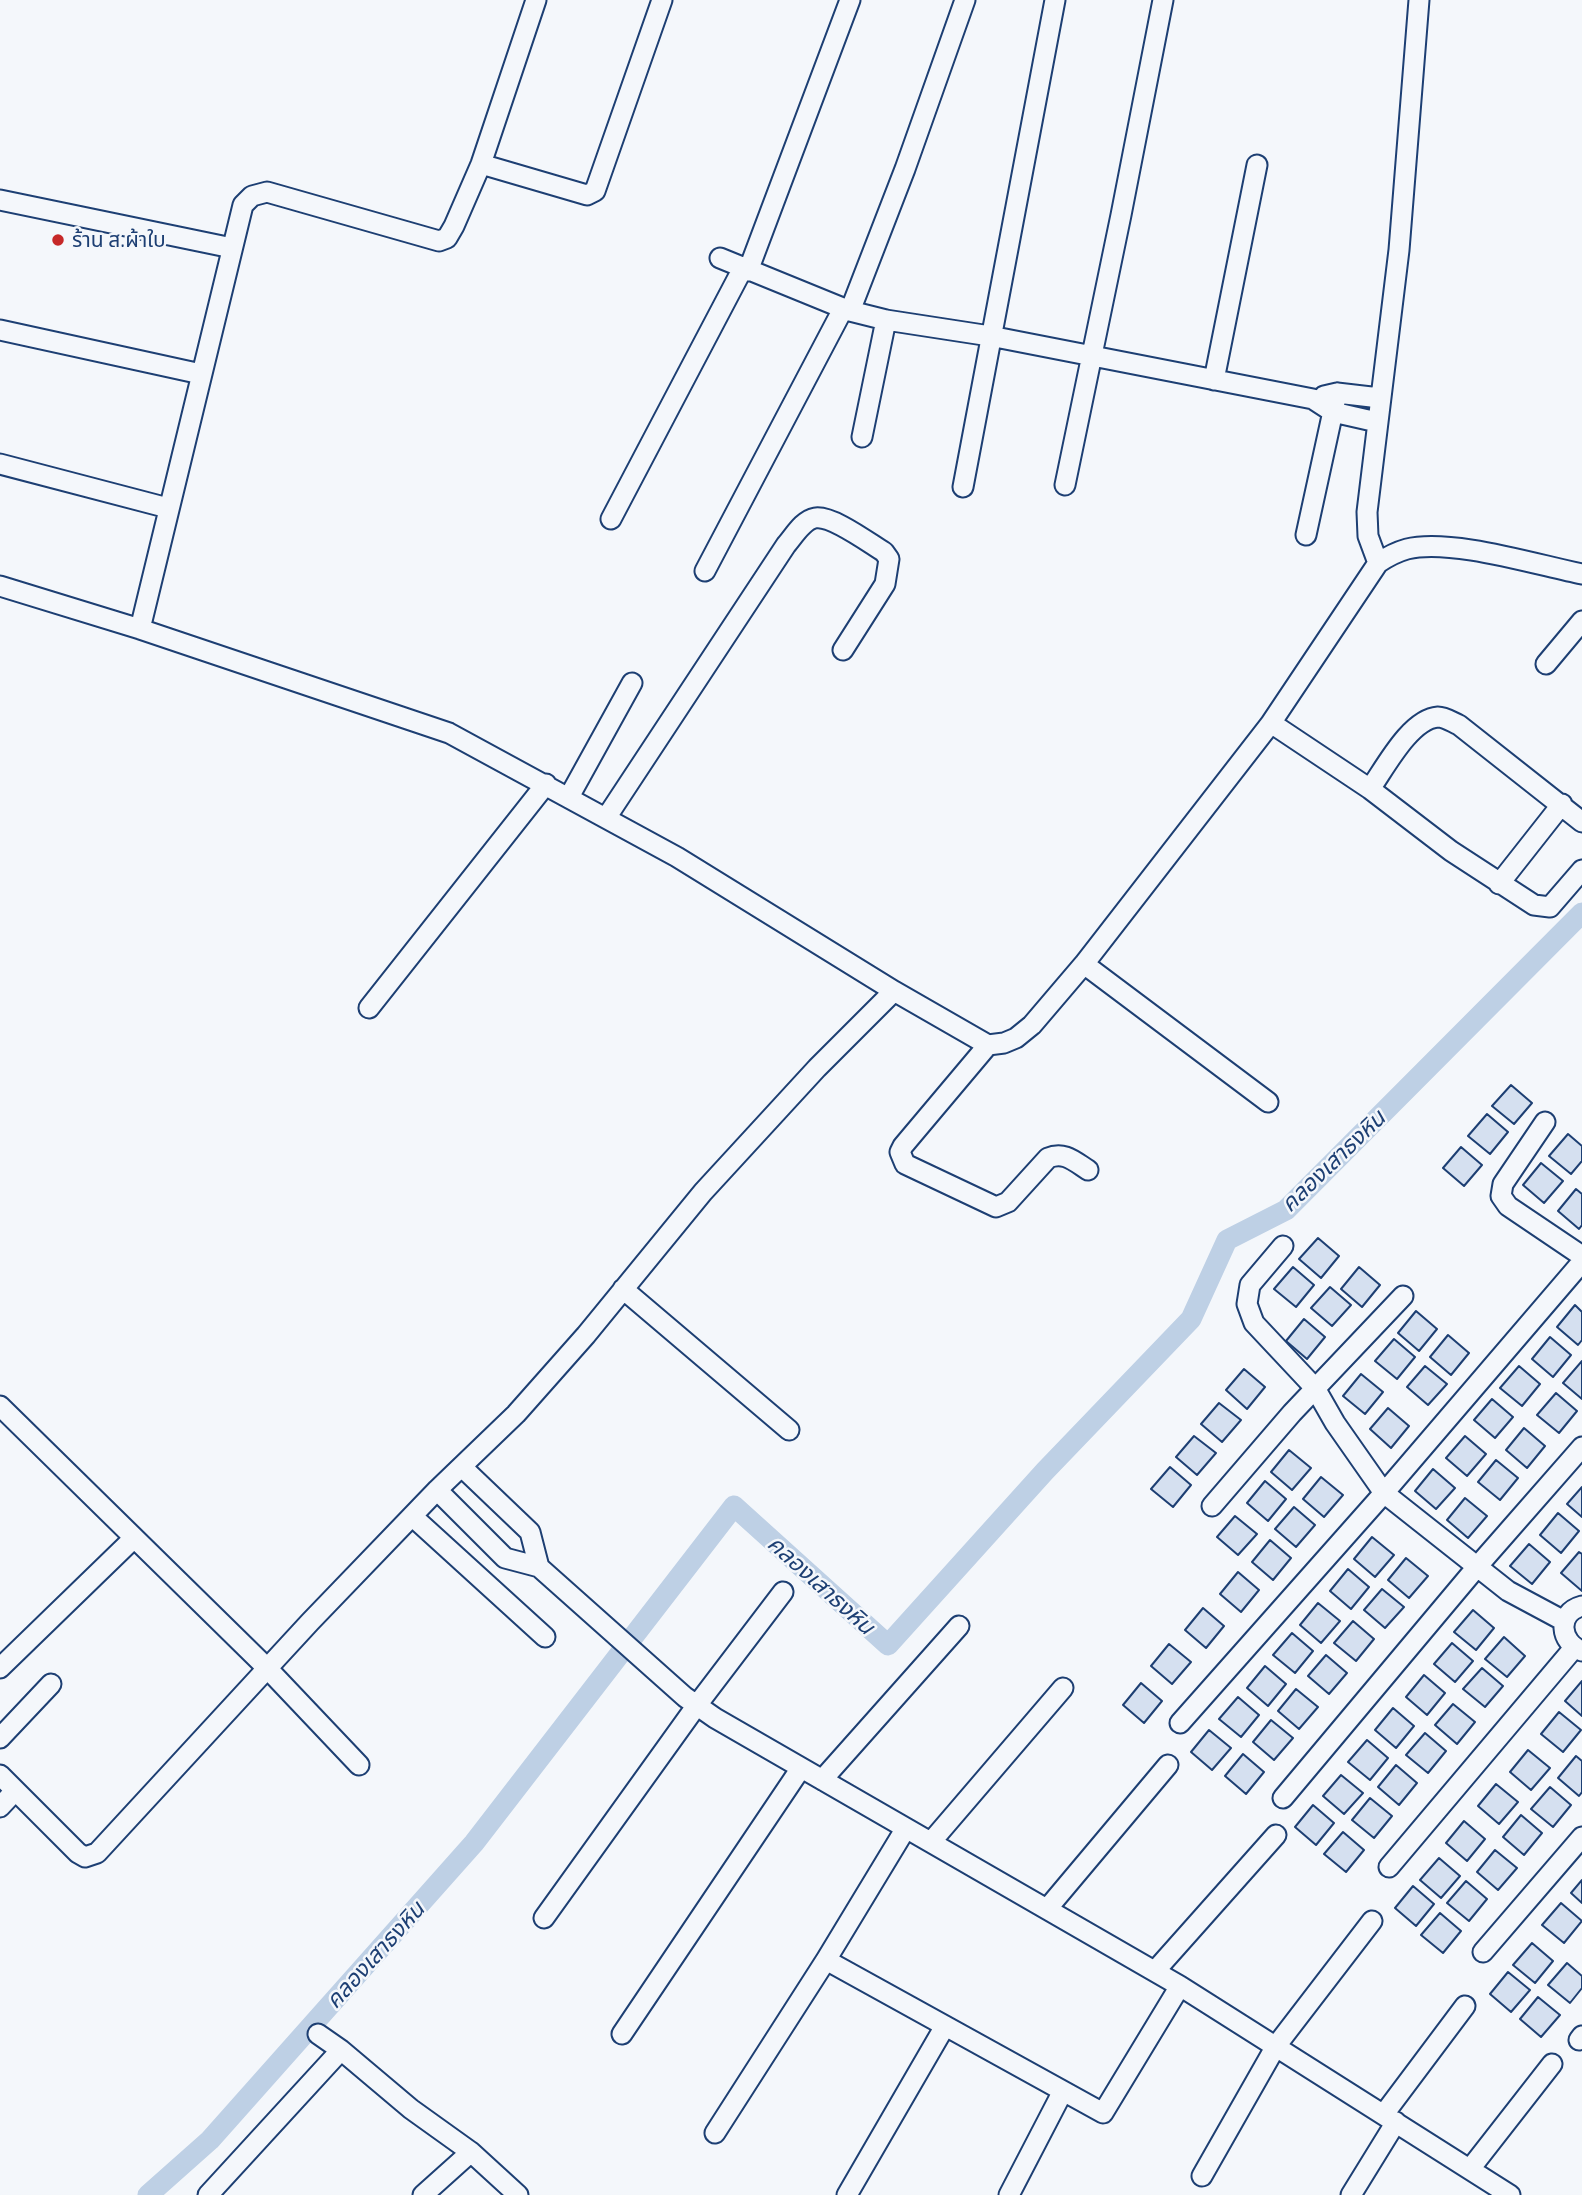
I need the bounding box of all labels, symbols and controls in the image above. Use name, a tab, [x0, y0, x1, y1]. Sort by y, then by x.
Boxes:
place label: ร้าน ส.ผ้าใบ	[72, 227, 166, 253]
marker: ร้าน ส.ผ้าใบ	[50, 232, 66, 248]
water label: คลองเสาธงหิน	[1275, 1104, 1391, 1218]
water label: คลองเสาธงหิน	[762, 1530, 880, 1640]
water label: คลองเสาธงหิน	[320, 1896, 430, 2014]

